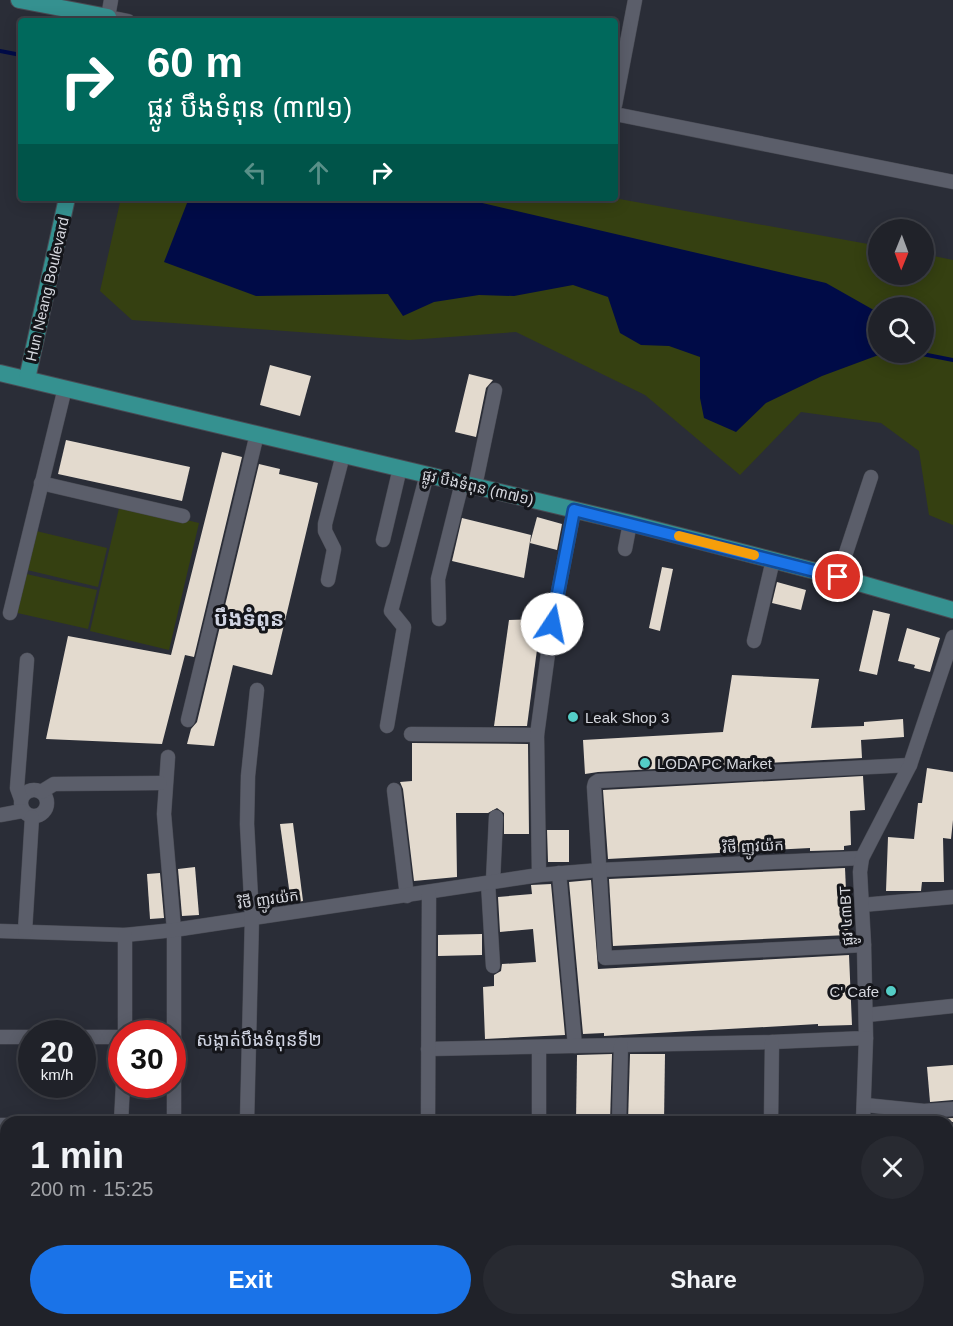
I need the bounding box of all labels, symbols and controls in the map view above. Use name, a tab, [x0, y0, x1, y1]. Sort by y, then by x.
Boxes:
text: 60 m	[147, 39, 243, 86]
icon: right	[48, 42, 126, 120]
text: ផ្លូវ បឹងទំពុន (៣៧១)	[147, 93, 352, 123]
icon: left	[239, 156, 272, 189]
icon: ahead	[302, 156, 335, 189]
icon: right	[365, 156, 398, 189]
street label: Hun Neang Boulevard	[22, 215, 72, 363]
north arrow	[868, 219, 934, 285]
map controls	[868, 219, 934, 363]
button: search	[868, 297, 934, 363]
street label: ផ្លូវ បឹងទំពុន (៣៧១)	[419, 466, 535, 513]
pin	[812, 551, 863, 602]
icon: arrive	[821, 560, 854, 593]
position arrow	[520, 592, 584, 656]
district label: បឹងទំពុន	[214, 606, 284, 631]
place label: Leak Shop 3	[585, 709, 669, 726]
marker: Leak Shop 3	[566, 710, 580, 724]
place label: LODA PC Market	[657, 755, 773, 772]
marker: LODA PC Market	[638, 756, 652, 770]
street label: វិថី ញូវយ៉ក	[722, 835, 784, 861]
street label: ផ្លូវ ៤៣BT	[836, 885, 861, 947]
street label: វិថី ញូវយ៉ក	[236, 886, 300, 917]
place label: C' Cafe	[829, 983, 879, 1000]
marker: C' Cafe	[884, 984, 898, 998]
speed limit sign: 30	[108, 1020, 186, 1098]
district label: សង្កាត់បឹងទំពុនទី២	[196, 1030, 322, 1052]
text: 20	[40, 1035, 74, 1068]
text: km/h	[41, 1066, 73, 1083]
text: 1 min	[30, 1135, 124, 1176]
button: close	[861, 1136, 924, 1199]
text: 200 m · 15:25	[30, 1178, 153, 1200]
button: Exit	[30, 1245, 471, 1314]
button: Share	[483, 1245, 924, 1314]

